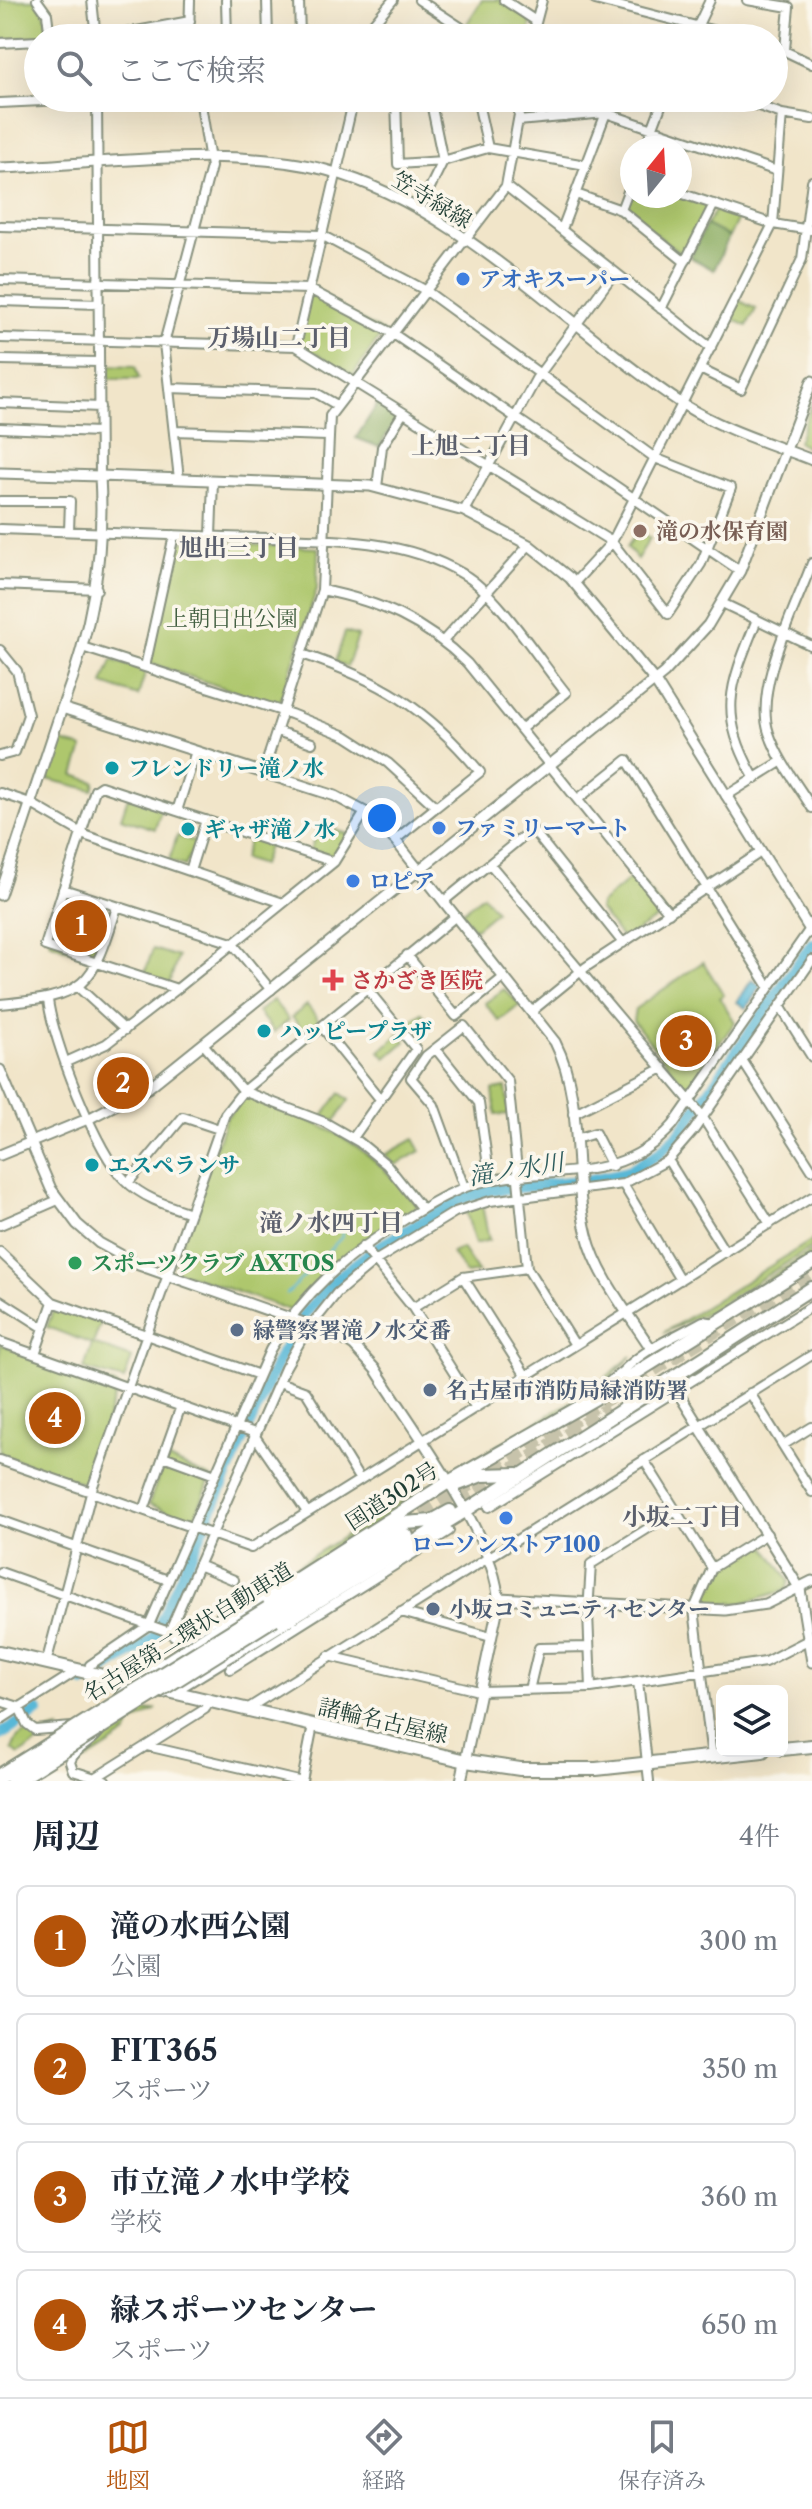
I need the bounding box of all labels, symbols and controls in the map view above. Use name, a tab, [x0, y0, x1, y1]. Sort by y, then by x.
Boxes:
search box	[24, 24, 788, 112]
icon: search	[52, 46, 96, 90]
text: ここで検索	[116, 52, 266, 89]
north arrow	[620, 136, 692, 208]
street label: 笠寺緑線	[387, 166, 477, 234]
place label: アオキスーパー	[479, 266, 630, 293]
marker: アオキスーパー	[454, 270, 472, 288]
district label: 万場山二丁目	[207, 323, 351, 352]
district label: 上旭二丁目	[411, 431, 531, 460]
place label: 滝の水保育園	[656, 518, 788, 545]
marker: 滝の水保育園	[631, 522, 649, 540]
district label: 旭出三丁目	[179, 533, 299, 562]
park label: 上朝日出公園	[166, 605, 298, 632]
place label: フレンドリー滝ノ水	[128, 755, 325, 782]
marker: フレンドリー滝ノ水	[103, 759, 121, 777]
your location	[362, 798, 402, 838]
place label: ファミリーマート	[455, 815, 631, 842]
place label: ギャザ滝ノ水	[204, 816, 336, 843]
marker: ファミリーマート	[430, 819, 448, 837]
marker: ギャザ滝ノ水	[179, 820, 197, 838]
place label: ロピア	[369, 868, 435, 895]
marker: ロピア	[344, 872, 362, 890]
pin: 1	[55, 896, 107, 956]
place label: さかざき医院	[351, 967, 483, 994]
marker: さかざき医院	[322, 969, 344, 991]
pin: 3	[660, 1011, 712, 1071]
place label: ハッピープラザ	[280, 1018, 432, 1045]
marker: ハッピープラザ	[255, 1022, 273, 1040]
pin: 2	[97, 1053, 149, 1113]
water label: 滝ノ水川	[466, 1147, 569, 1191]
place label: エスペランサ	[108, 1152, 240, 1179]
marker: エスペランサ	[83, 1156, 101, 1174]
district label: 滝ノ水四丁目	[259, 1208, 403, 1237]
place label: スポーツクラブ AXTOS	[91, 1250, 335, 1277]
marker: スポーツクラブ AXTOS	[66, 1254, 84, 1272]
place label: 緑警察署滝ノ水交番	[253, 1317, 451, 1344]
marker: 緑警察署滝ノ水交番	[228, 1321, 246, 1339]
place label: 名古屋市消防局緑消防署	[446, 1377, 688, 1404]
marker: 名古屋市消防局緑消防署	[421, 1381, 439, 1399]
pin: 4	[29, 1388, 81, 1448]
street label: 国道302号	[341, 1456, 443, 1536]
district label: 小坂二丁目	[622, 1502, 742, 1531]
marker: ローソンストア100	[497, 1509, 515, 1527]
place label: ローソンストア100	[411, 1531, 601, 1558]
street label: 名古屋第二環状自動車道	[78, 1556, 298, 1708]
place label: 小坂コミュニティセンター	[449, 1596, 710, 1623]
marker: 小坂コミュニティセンター	[424, 1600, 442, 1618]
map controls	[716, 1685, 788, 1757]
button: layers	[716, 1685, 788, 1757]
street label: 諸輪名古屋線	[316, 1693, 450, 1749]
text: 周辺	[32, 1815, 100, 1857]
text: 4件	[739, 1820, 780, 1852]
text: 滝の水西公園	[110, 1907, 290, 1944]
text: 1	[54, 1925, 66, 1957]
text: 300 m	[700, 1925, 778, 1957]
text: 公園	[110, 1950, 162, 1982]
text: FIT365	[110, 2032, 217, 2069]
text: 2	[52, 2053, 68, 2085]
text: 350 m	[702, 2053, 778, 2085]
text: スポーツ	[110, 2074, 213, 2106]
text: 市立滝ノ水中学校	[110, 2163, 350, 2200]
text: 3	[53, 2181, 67, 2213]
text: 360 m	[701, 2181, 778, 2213]
text: 学校	[110, 2206, 162, 2238]
text: 緑スポーツセンター	[110, 2291, 378, 2328]
text: 4	[52, 2309, 68, 2341]
text: 650 m	[701, 2309, 778, 2341]
text: スポーツ	[110, 2334, 213, 2366]
tab: 地図	[106, 2415, 150, 2494]
tab: 経路	[362, 2415, 406, 2494]
tab: 保存済み	[618, 2415, 706, 2494]

